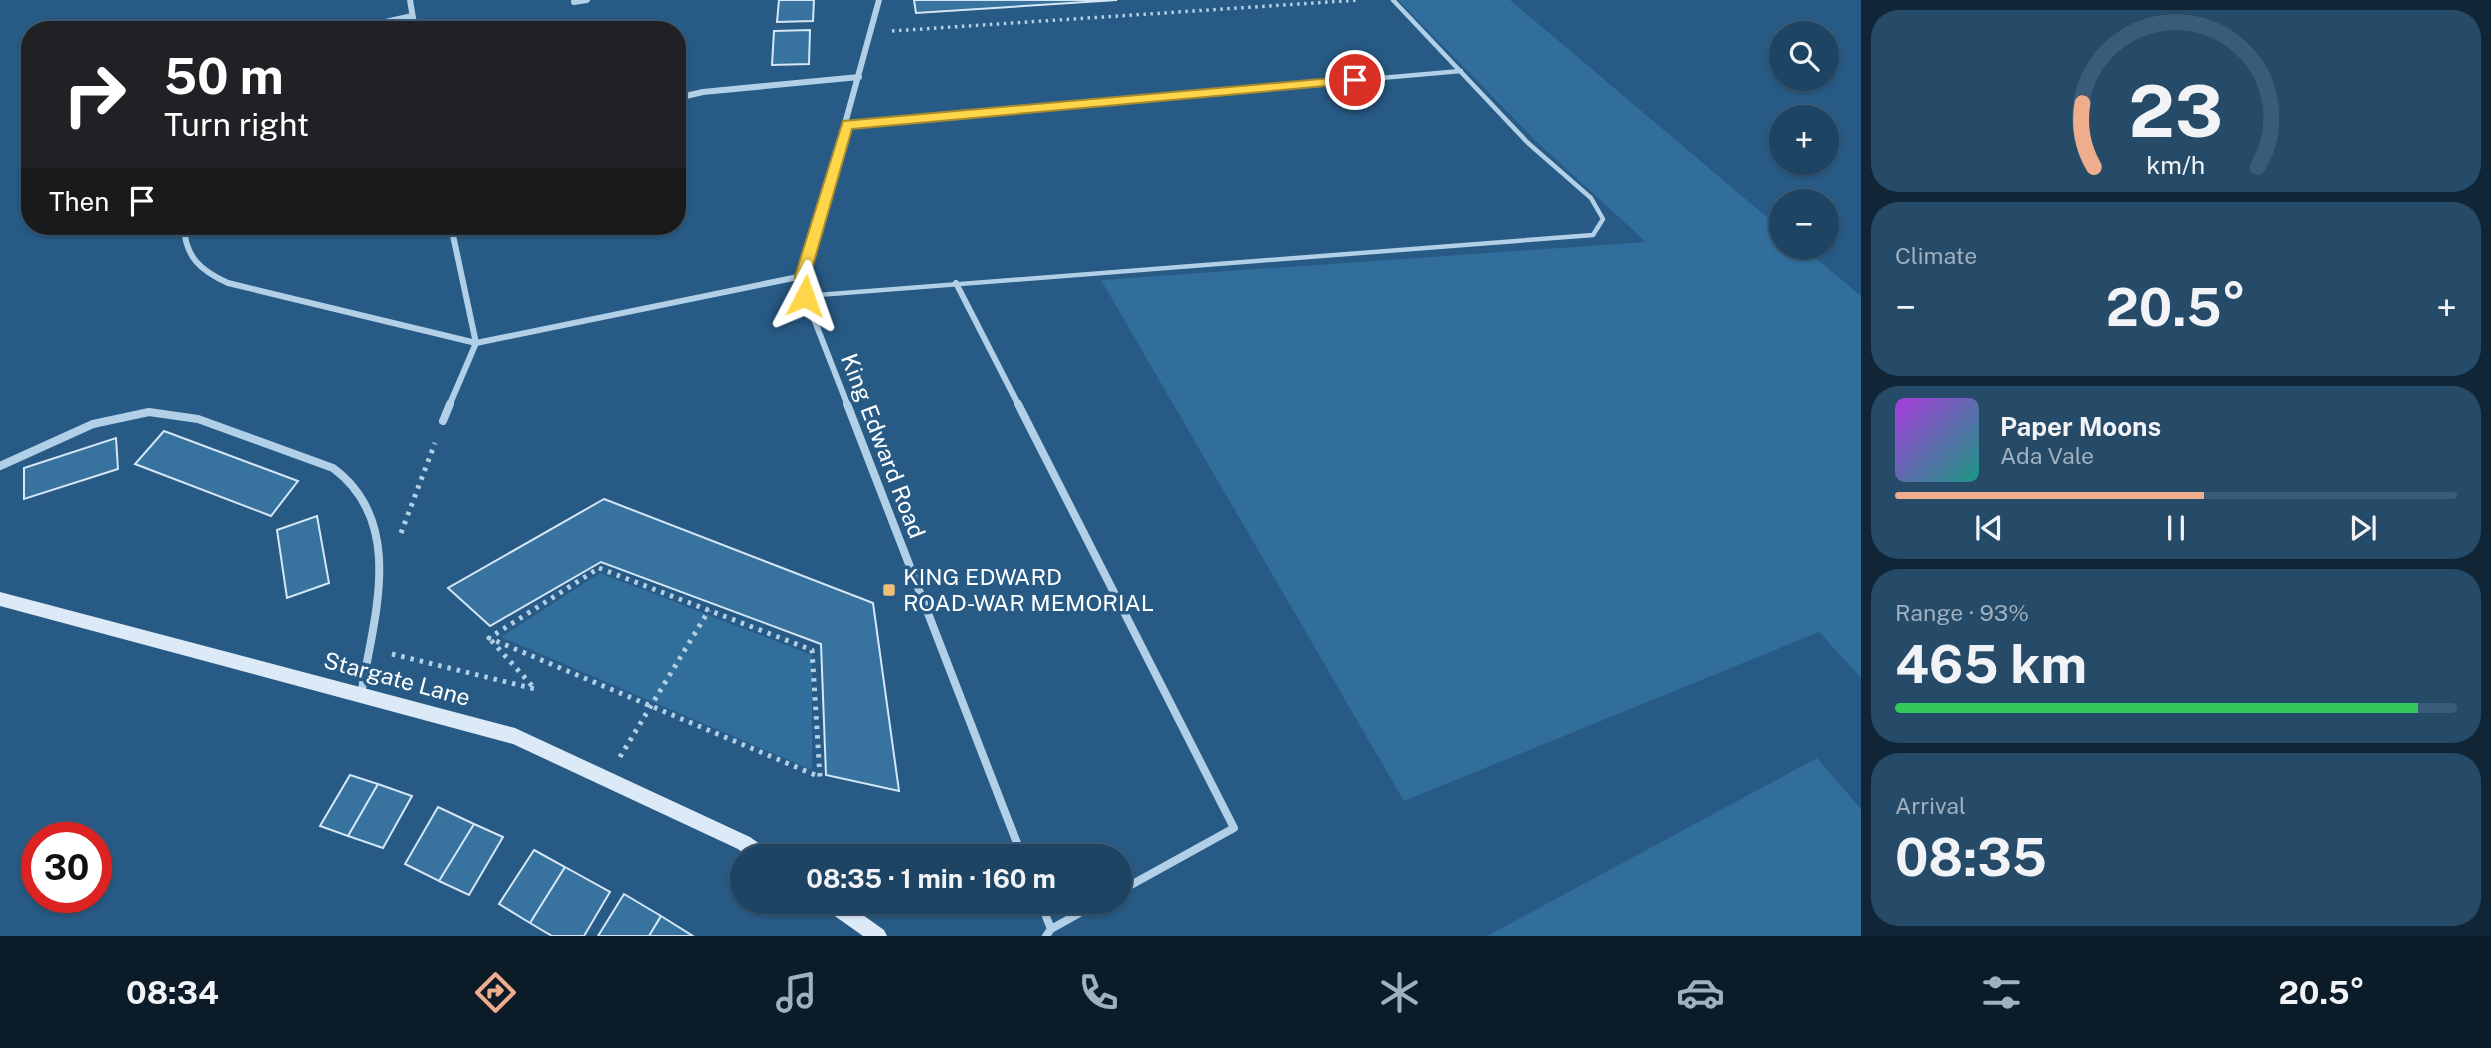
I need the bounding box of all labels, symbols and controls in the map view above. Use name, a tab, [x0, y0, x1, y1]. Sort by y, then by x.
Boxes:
map controls	[1769, 21, 1839, 259]
button: search	[1769, 21, 1839, 91]
text: 50 m	[164, 47, 284, 105]
icon: right	[49, 49, 140, 140]
pin	[1325, 50, 1385, 110]
icon: arrive	[1336, 61, 1374, 99]
text: 23	[2129, 68, 2223, 153]
button: +	[1769, 105, 1839, 175]
text: Turn right	[164, 106, 309, 143]
text: km/h	[2147, 150, 2205, 180]
icon: arrive	[123, 182, 161, 220]
text: Then	[49, 186, 109, 217]
button: −	[1769, 189, 1839, 259]
text: Climate	[1895, 242, 1977, 269]
position arrow	[768, 259, 842, 333]
text: 20.5°	[2106, 277, 2246, 338]
text: −	[1895, 285, 1916, 330]
text: +	[2436, 285, 2457, 330]
street label: King Edward Road	[836, 350, 931, 542]
text: Paper Moons	[2000, 411, 2161, 442]
text: Ada Vale	[2000, 442, 2094, 469]
icon: previous	[1970, 509, 2008, 547]
icon: pause	[2157, 509, 2195, 547]
icon: next	[2344, 509, 2382, 547]
place label: KING EDWARD ROAD-WAR MEMORIAL	[903, 563, 1154, 616]
marker: KING EDWARD ROAD-WAR MEMORIAL	[881, 582, 897, 598]
text: Range · 93%	[1895, 599, 2029, 626]
text: 465 km	[1895, 634, 2087, 695]
street label: Stargate Lane	[321, 646, 473, 711]
text: Arrival	[1895, 792, 1966, 819]
speed limit sign: 30	[21, 822, 112, 913]
text: 08:35	[1895, 827, 2047, 888]
text: 08:35 · 1 min · 160 m	[806, 863, 1056, 894]
icon: directions	[471, 968, 520, 1017]
icon: music	[772, 968, 821, 1017]
icon: phone	[1074, 968, 1123, 1017]
icon: climate	[1375, 968, 1424, 1017]
icon: car	[1676, 968, 1725, 1017]
icon: filters	[1977, 968, 2026, 1017]
text: 08:34	[126, 974, 219, 1011]
text: 20.5°	[2278, 974, 2365, 1011]

